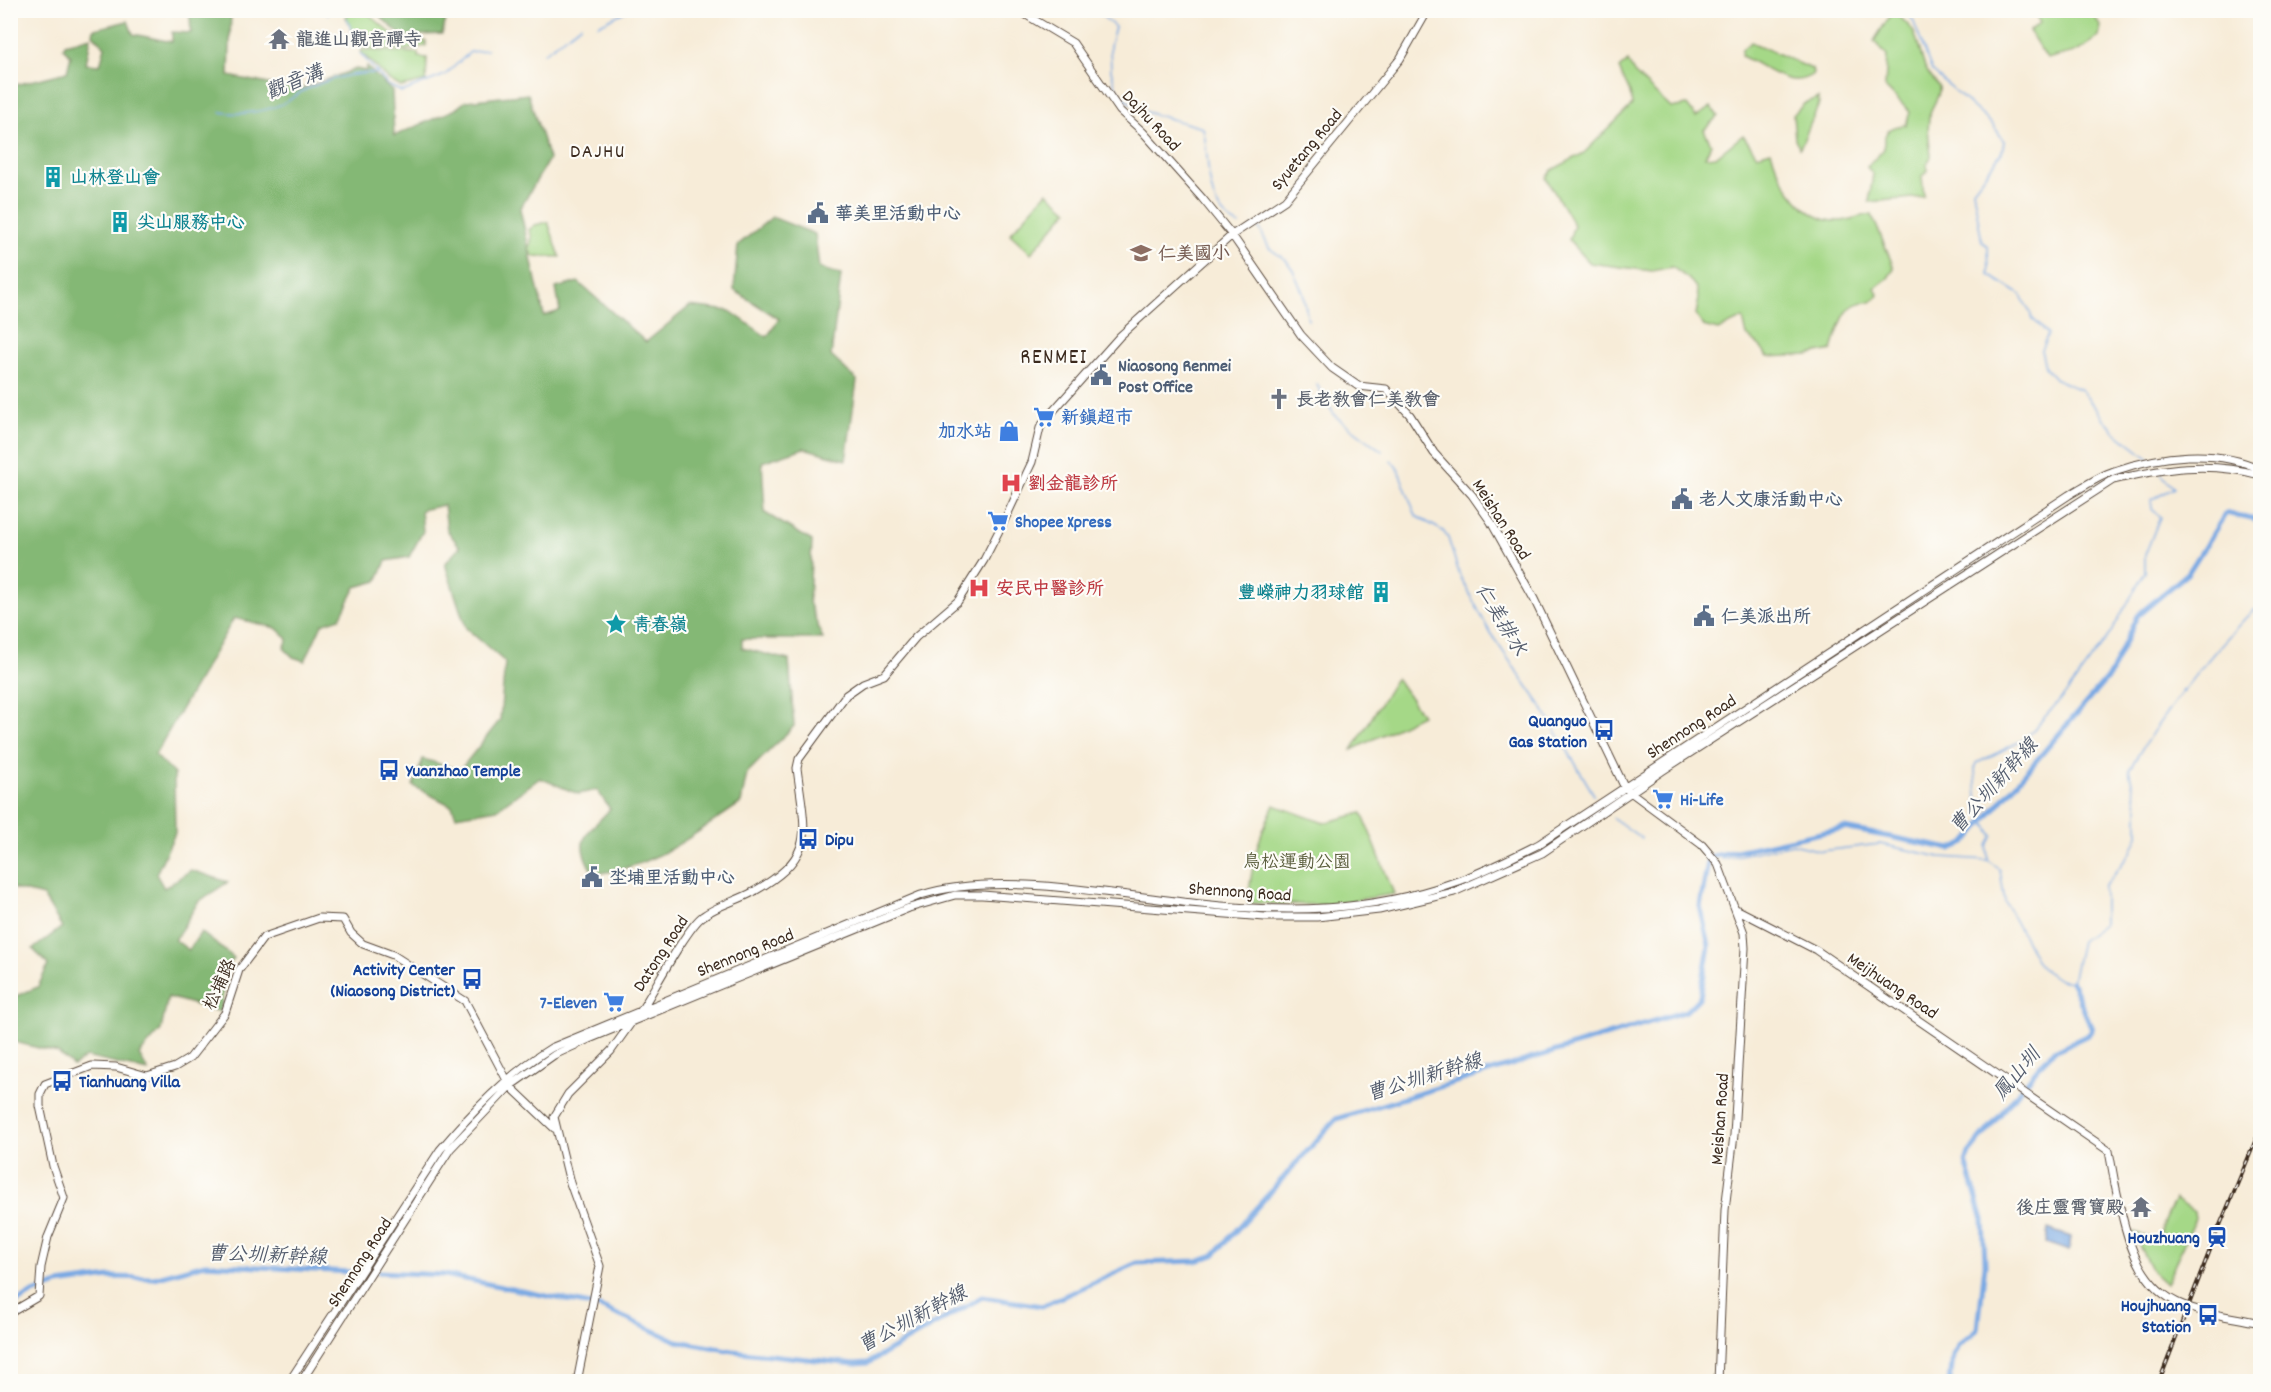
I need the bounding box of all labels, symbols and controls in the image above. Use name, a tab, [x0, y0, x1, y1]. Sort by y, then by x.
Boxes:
temple icon: 龍進山觀音禪寺	[267, 27, 291, 51]
place label: 龍進山觀音禪寺	[296, 29, 422, 54]
water label: 觀音溝	[262, 59, 330, 108]
street label: Dajhu Road	[1115, 85, 1185, 158]
street label: Syuetang Road	[1266, 104, 1350, 197]
district label: DAJHU	[570, 139, 626, 167]
building icon: 山林登山會	[41, 165, 65, 189]
place label: 山林登山會	[70, 167, 160, 192]
public building icon: 華美里活動中心	[806, 201, 830, 225]
place label: 華美里活動中心	[835, 203, 961, 228]
building icon: 尖山服務中心	[108, 210, 132, 234]
place label: 尖山服務中心	[137, 212, 245, 237]
school or university icon: 仁美國小	[1129, 241, 1153, 265]
place label: 仁美國小	[1158, 243, 1230, 268]
district label: RENMEI	[1020, 344, 1088, 374]
place label: Niaosong Renmei Post Office	[1118, 355, 1232, 401]
public building icon: Niaosong Renmei Post Office	[1089, 363, 1113, 387]
church icon: 長老教會仁美教會	[1267, 387, 1291, 411]
place label: 長老教會仁美教會	[1296, 389, 1440, 414]
supermarket icon: 新鎮超市	[1032, 405, 1056, 429]
place label: 新鎮超市	[1061, 407, 1133, 432]
shop icon: 加水站	[997, 419, 1021, 443]
place label: 加水站	[938, 421, 992, 446]
hospital icon: 劉金龍診所	[999, 471, 1023, 495]
place label: 劉金龍診所	[1028, 473, 1118, 498]
street label: Meishan Road	[1464, 475, 1535, 566]
public building icon: 老人文康活動中心	[1670, 487, 1694, 511]
place label: 老人文康活動中心	[1699, 489, 1843, 514]
supermarket icon: Shopee Xpress	[986, 509, 1010, 533]
place label: Shopee Xpress	[1015, 511, 1112, 536]
hospital icon: 安民中醫診所	[967, 576, 991, 600]
place label: 安民中醫診所	[996, 578, 1104, 603]
water label: 仁美排水	[1467, 579, 1533, 663]
building icon: 豐嶸神力羽球館	[1369, 580, 1393, 604]
place label: 豐嶸神力羽球館	[1238, 582, 1364, 607]
public building icon: 仁美派出所	[1692, 604, 1716, 628]
place label: 仁美派出所	[1721, 606, 1811, 631]
place icon: 青春嶺	[604, 612, 628, 636]
place label: 青春嶺	[633, 614, 687, 639]
street label: Shennong Road	[1642, 690, 1742, 767]
place label: Quanguo Gas Station	[1508, 710, 1587, 756]
bus stop icon: Quanguo Gas Station	[1592, 718, 1616, 742]
water label: 曹公圳新幹線	[1945, 732, 2046, 841]
bus stop icon: Yuanzhao Temple	[377, 758, 401, 782]
place label: Yuanzhao Temple	[405, 760, 521, 785]
supermarket icon: Hi-Life	[1651, 787, 1675, 811]
place label: Hi-Life	[1680, 789, 1724, 814]
bus stop icon: Dipu	[796, 827, 820, 851]
place label: Dipu	[825, 829, 854, 854]
park label: 鳥松運動公園	[1243, 851, 1351, 876]
public building icon: 坔埔里活動中心	[580, 865, 604, 889]
place label: 坔埔里活動中心	[609, 867, 735, 892]
street label: Shennong Road	[1188, 877, 1292, 910]
street label: Datong Road	[628, 911, 696, 997]
street label: Shennong Road	[694, 923, 798, 985]
street label: Meijhuang Road	[1841, 947, 1942, 1027]
street label: 松埔路	[199, 955, 244, 1015]
place label: Activity Center (Niaosong District)	[331, 959, 455, 1005]
bus stop icon: Activity Center (Niaosong District)	[460, 967, 484, 991]
supermarket icon: 7-Eleven	[602, 990, 626, 1014]
place label: 7-Eleven	[540, 992, 597, 1017]
water label: 鳳山圳	[1988, 1041, 2050, 1108]
water label: 曹公圳新幹線	[1363, 1048, 1487, 1110]
bus stop icon: Tianhuang Villa	[50, 1069, 74, 1093]
place label: Tianhuang Villa	[79, 1071, 181, 1096]
street label: Meishan Road	[1706, 1072, 1737, 1166]
temple icon: 後庄靈霄寶殿	[2129, 1195, 2153, 1219]
place label: 後庄靈霄寶殿	[2016, 1197, 2124, 1222]
street label: Shennong Road	[323, 1213, 400, 1313]
station icon: Houzhuang	[2205, 1225, 2229, 1249]
place label: Houzhuang	[2128, 1227, 2200, 1252]
water label: 曹公圳新幹線	[206, 1241, 328, 1273]
water label: 曹公圳新幹線	[854, 1280, 974, 1361]
place label: Houjhuang Station	[2121, 1295, 2191, 1341]
bus stop icon: Houjhuang Station	[2196, 1303, 2220, 1327]

